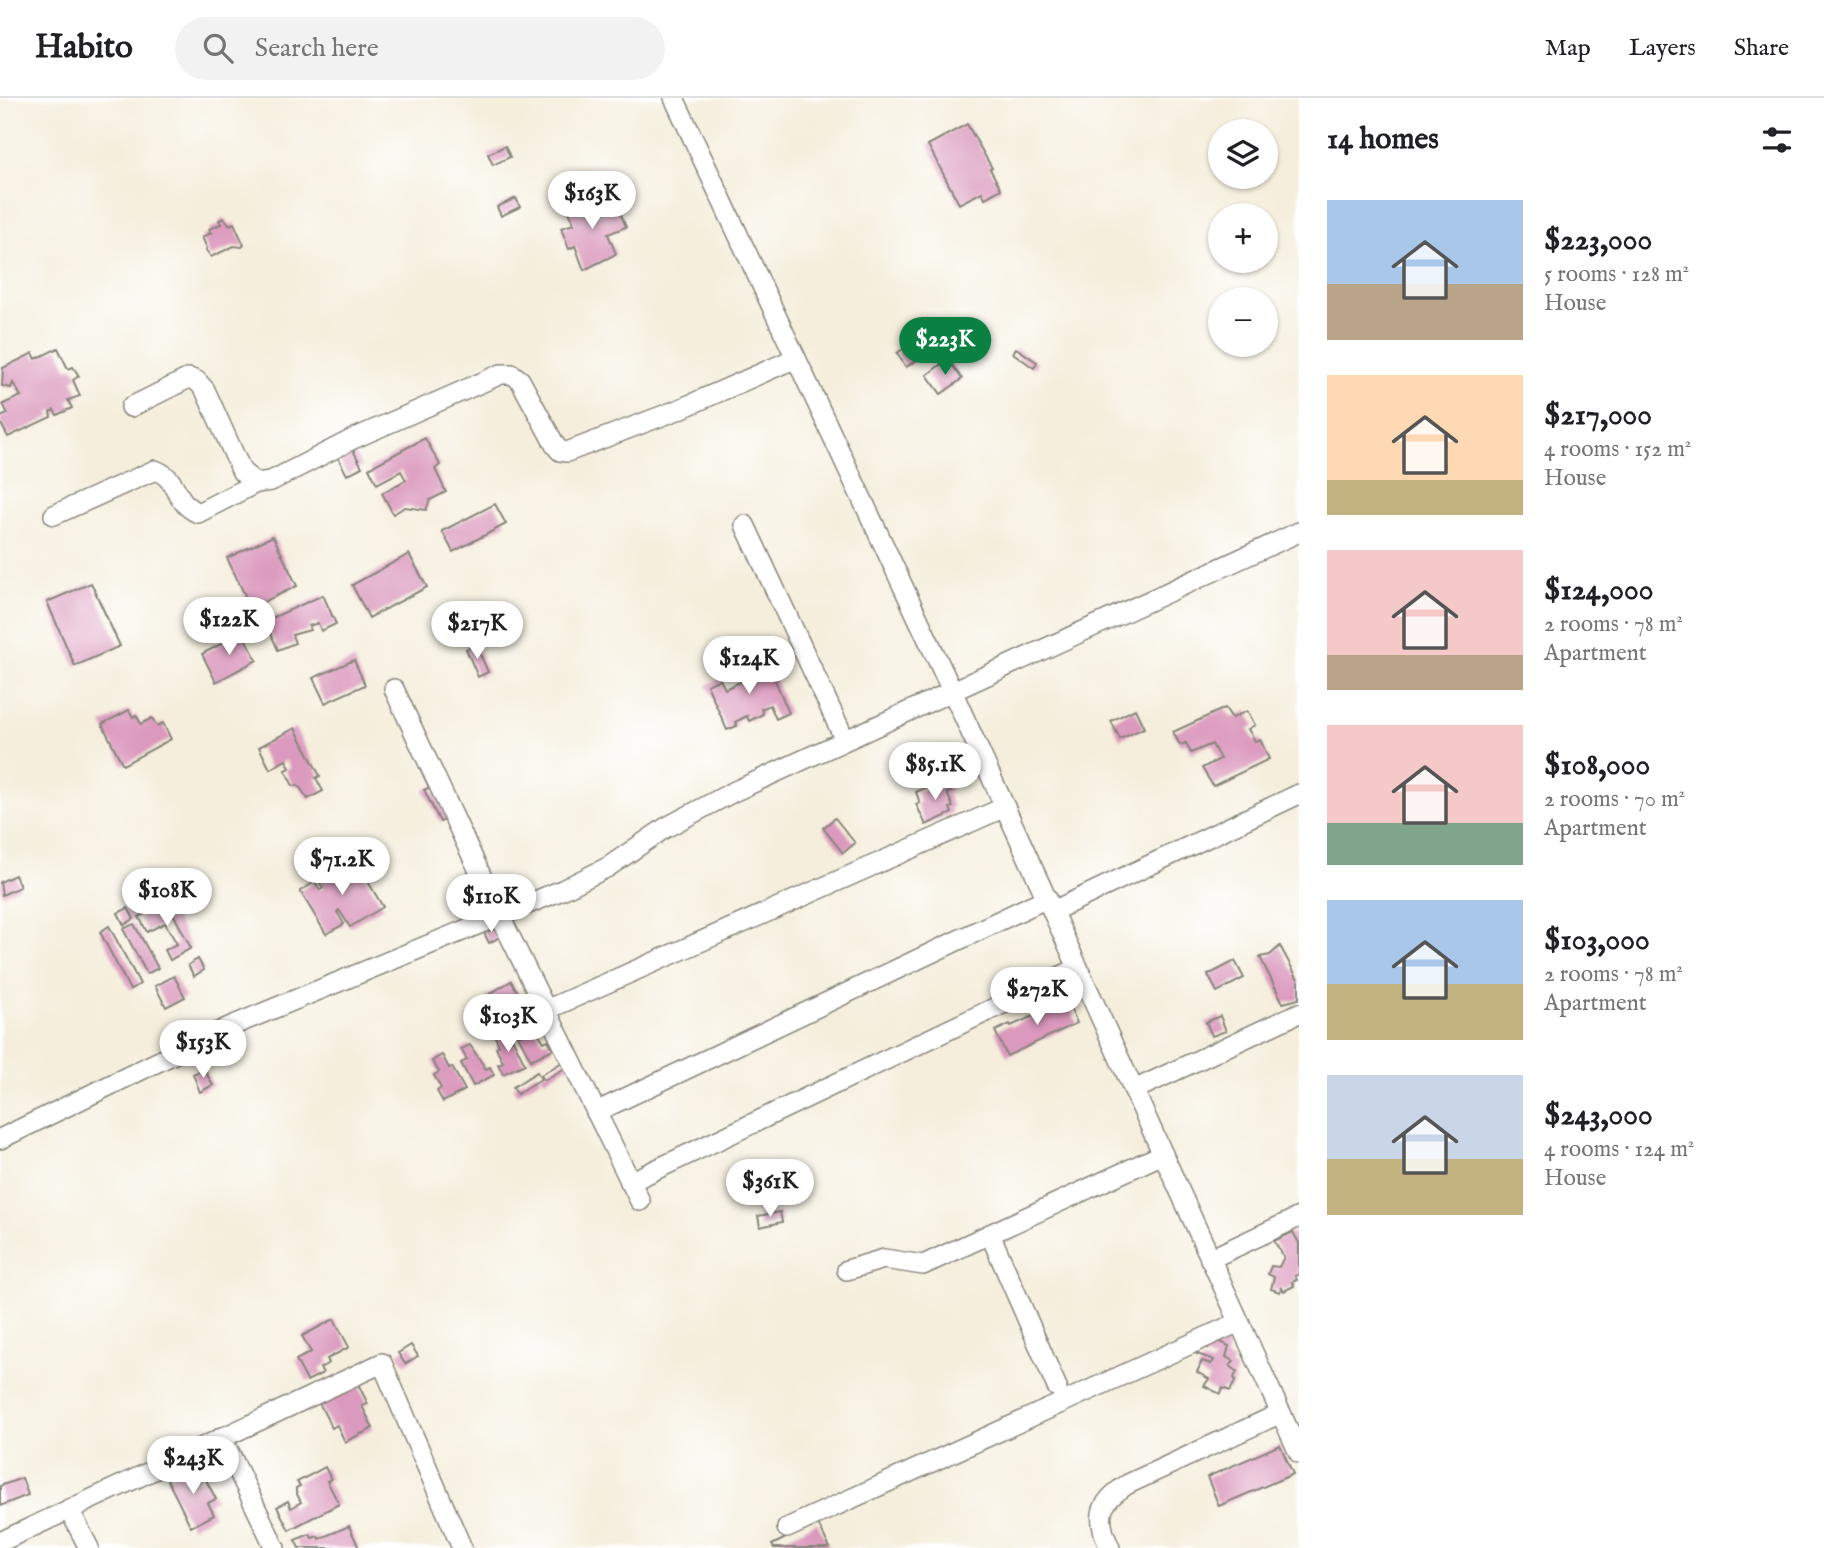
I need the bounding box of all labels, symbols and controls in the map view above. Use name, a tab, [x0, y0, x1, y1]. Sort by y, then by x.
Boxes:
search box	[175, 17, 665, 80]
text: Habito	[35, 27, 133, 69]
icon: search	[199, 29, 237, 67]
text: Search here	[255, 32, 379, 65]
text: Map	[1545, 33, 1591, 64]
text: Layers	[1629, 33, 1696, 64]
text: Share	[1734, 33, 1789, 64]
map controls	[1208, 119, 1278, 357]
button: layers	[1208, 119, 1278, 189]
text: 14 homes	[1327, 121, 1439, 159]
icon: filters	[1758, 121, 1796, 159]
pin: $163K	[543, 172, 641, 231]
text: $163K	[564, 179, 620, 208]
button: +	[1208, 203, 1278, 273]
text: $223,000	[1544, 222, 1652, 260]
icon: home	[1383, 228, 1467, 312]
text: 5 rooms · 128 m²	[1544, 260, 1689, 289]
button: −	[1208, 287, 1278, 357]
text: House	[1544, 289, 1606, 318]
pin: $223K	[896, 317, 994, 377]
text: $223K	[915, 325, 975, 354]
text: $217,000	[1544, 397, 1652, 435]
icon: home	[1383, 403, 1467, 487]
text: 4 rooms · 152 m²	[1544, 435, 1691, 464]
text: House	[1544, 464, 1606, 493]
text: $124,000	[1544, 572, 1654, 610]
icon: home	[1383, 578, 1467, 662]
pin: $122K	[180, 598, 278, 657]
pin: $217K	[428, 602, 526, 661]
text: $122K	[199, 605, 259, 634]
text: $217K	[447, 609, 507, 638]
text: 2 rooms · 78 m²	[1544, 610, 1683, 639]
pin: $124K	[700, 636, 798, 696]
text: Apartment	[1544, 639, 1647, 668]
text: $124K	[719, 644, 779, 673]
pin: $85.1K	[878, 742, 992, 802]
text: $108,000	[1544, 747, 1650, 785]
text: $85.1K	[905, 750, 965, 779]
icon: home	[1383, 753, 1467, 837]
text: 2 rooms · 70 m²	[1544, 785, 1685, 814]
text: Apartment	[1544, 814, 1647, 843]
pin: $71.2K	[285, 838, 399, 897]
text: $71.2K	[310, 845, 374, 874]
pin: $108K	[118, 868, 216, 928]
pin: $110K	[442, 874, 540, 934]
text: $108K	[138, 876, 196, 905]
text: $110K	[462, 882, 520, 911]
text: $103,000	[1544, 922, 1650, 960]
icon: home	[1383, 928, 1467, 1012]
text: 2 rooms · 78 m²	[1544, 960, 1683, 989]
pin: $272K	[988, 968, 1086, 1027]
text: $272K	[1006, 975, 1068, 1004]
text: Apartment	[1544, 989, 1647, 1018]
pin: $103K	[459, 995, 557, 1054]
text: $103K	[479, 1002, 537, 1031]
pin: $153K	[154, 1020, 252, 1080]
text: $153K	[176, 1028, 230, 1057]
text: $243,000	[1544, 1097, 1653, 1135]
icon: home	[1383, 1103, 1467, 1187]
text: 4 rooms · 124 m²	[1544, 1135, 1694, 1164]
pin: $361K	[721, 1160, 819, 1219]
text: House	[1544, 1164, 1606, 1193]
text: $361K	[742, 1167, 798, 1196]
pin: $243K	[144, 1436, 242, 1496]
text: $243K	[163, 1444, 223, 1473]

